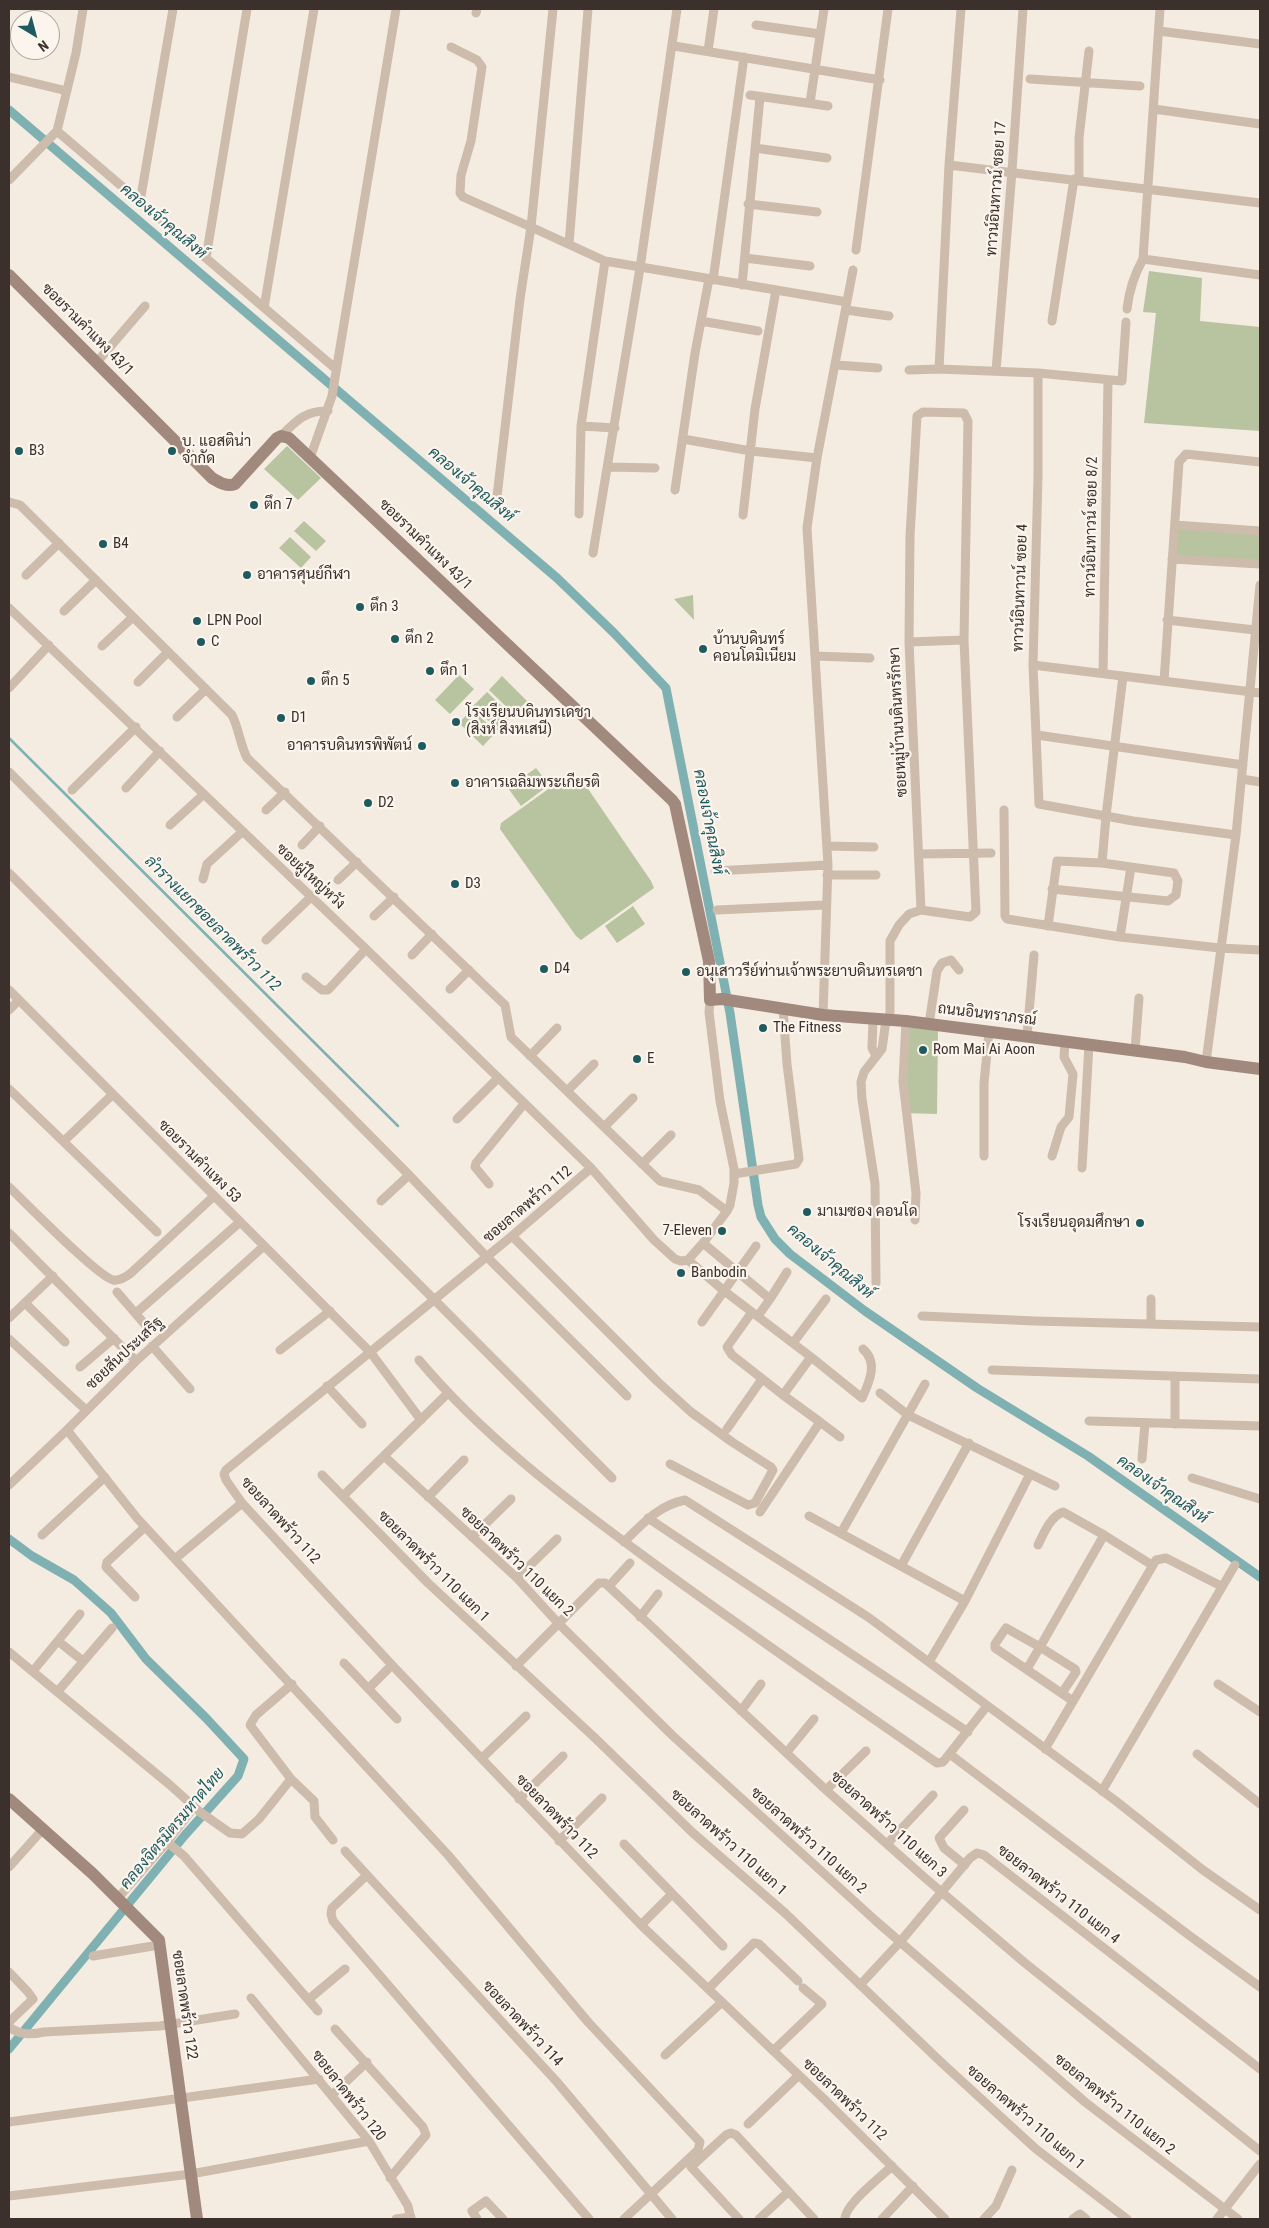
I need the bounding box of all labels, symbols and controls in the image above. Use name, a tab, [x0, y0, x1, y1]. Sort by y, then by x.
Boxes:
north arrow	[10, 10, 60, 60]
text: N	[35, 37, 52, 55]
street label: ทาวน์อินทาวน์ ซอย 17	[983, 121, 1011, 257]
water label: คลองเจ้าคุณสิงห์	[116, 180, 210, 264]
street label: ซอยรามคำแหง 43/1	[37, 280, 137, 380]
place label: บ. แอสติน่า จำกัด	[182, 433, 251, 468]
place label: B3	[29, 442, 45, 460]
water label: คลองเจ้าคุณสิงห์	[424, 443, 518, 527]
marker: B3	[13, 445, 25, 457]
marker: บ. แอสติน่า จำกัด	[166, 445, 178, 457]
street label: ทาวน์อินทาวน์ ซอย 8/2	[1082, 456, 1102, 598]
place label: ตึก 7	[264, 496, 293, 514]
street label: ซอยรามคำแหง 43/1	[375, 496, 475, 594]
marker: ตึก 7	[248, 499, 260, 511]
street label: ทาวน์อินทาวน์ ซอย 4	[1010, 524, 1032, 652]
place label: B4	[113, 535, 129, 553]
marker: B4	[97, 538, 109, 550]
place label: อาคารศุนย์กีฬา	[257, 566, 351, 584]
marker: อาคารศุนย์กีฬา	[241, 569, 253, 581]
place label: ตึก 3	[370, 598, 399, 616]
marker: ตึก 3	[354, 601, 366, 613]
place label: LPN Pool	[207, 612, 262, 630]
marker: LPN Pool	[191, 615, 203, 627]
place label: ตึก 2	[405, 630, 434, 648]
place label: บ้านบดินทร์ คอนโดมิเนียม	[713, 631, 796, 666]
place label: C	[211, 633, 220, 651]
marker: ตึก 2	[389, 633, 401, 645]
marker: C	[195, 636, 207, 648]
marker: บ้านบดินทร์ คอนโดมิเนียม	[697, 643, 709, 655]
street label: ซอยหมู่บ้านบดินทรรักษา	[886, 646, 912, 798]
place label: ตึก 1	[440, 662, 469, 680]
marker: ตึก 1	[424, 665, 436, 677]
place label: ตึก 5	[321, 672, 350, 690]
marker: ตึก 5	[305, 675, 317, 687]
place label: โรงเรียนบดินทรเดชา (สิงห์ สิงหเสนี)	[466, 704, 591, 739]
place label: D1	[291, 709, 307, 727]
marker: D1	[275, 712, 287, 724]
marker: โรงเรียนบดินทรเดชา (สิงห์ สิงหเสนี)	[450, 716, 462, 728]
place label: อาคารบดินทรพิพัตน์	[287, 737, 412, 755]
marker: อาคารบดินทรพิพัตน์	[416, 740, 428, 752]
water label: คลองเจ้าคุณสิงห์	[688, 768, 728, 876]
place label: อาคารเฉลิมพระเกียรติ	[465, 774, 600, 792]
marker: อาคารเฉลิมพระเกียรติ	[449, 777, 461, 789]
place label: D2	[378, 794, 394, 812]
marker: D2	[362, 797, 374, 809]
street label: ซอยผู้ใหญ่หวัง	[272, 841, 348, 913]
water label: ลำรางแยกซอยลาดพร้าว 112	[140, 852, 284, 996]
place label: D3	[465, 875, 481, 893]
marker: D3	[449, 878, 461, 890]
place label: D4	[554, 960, 570, 978]
marker: D4	[538, 963, 550, 975]
place label: อนุเสาวรีย์ท่านเจ้าพระยาบดินทรเดชา	[696, 963, 922, 981]
marker: อนุเสาวรีย์ท่านเจ้าพระยาบดินทรเดชา	[680, 966, 692, 978]
street label: ถนนอินทราภรณ์	[937, 1000, 1037, 1030]
place label: The Fitness	[773, 1019, 842, 1037]
marker: The Fitness	[757, 1022, 769, 1034]
place label: Rom Mai Ai Aoon	[933, 1041, 1035, 1059]
marker: Rom Mai Ai Aoon	[917, 1044, 929, 1056]
place label: E	[647, 1050, 654, 1068]
marker: E	[631, 1053, 643, 1065]
street label: ซอยรามคำแหง 53	[154, 1117, 244, 1207]
street label: ซอยลาดพร้าว 112	[480, 1163, 576, 1247]
place label: มาเมซอง คอนโด	[817, 1203, 918, 1221]
marker: มาเมซอง คอนโด	[801, 1206, 813, 1218]
place label: โรงเรียนอุดมศึกษา	[1018, 1214, 1130, 1232]
marker: โรงเรียนอุดมศึกษา	[1134, 1217, 1146, 1229]
water label: คลองเจ้าคุณสิงห์	[783, 1220, 877, 1304]
place label: 7-Eleven	[662, 1222, 712, 1240]
marker: 7-Eleven	[716, 1225, 728, 1237]
place label: Banbodin	[691, 1264, 747, 1282]
marker: Banbodin	[675, 1267, 687, 1279]
street label: ซอยสันประเสริฐ	[83, 1314, 167, 1394]
water label: คลองเจ้าคุณสิงห์	[1113, 1451, 1211, 1529]
street label: ซอยลาดพร้าว 112	[236, 1474, 324, 1568]
street label: ซอยลาดพร้าว 110 แยก 2	[456, 1503, 576, 1621]
street label: ซอยลาดพร้าว 110 แยก 1	[373, 1507, 493, 1627]
water label: คลองจิตรมิตรมหาดไทย	[117, 1764, 229, 1894]
street label: ซอยลาดพร้าว 110 แยก 3	[826, 1768, 950, 1882]
street label: ซอยลาดพร้าว 112	[511, 1771, 601, 1863]
street label: ซอยลาดพร้าว 110 แยก 2	[746, 1784, 870, 1898]
street label: ซอยลาดพร้าว 110 แยก 1	[666, 1786, 790, 1900]
street label: ซอยลาดพร้าว 110 แยก 4	[993, 1842, 1123, 1948]
street label: ซอยลาดพร้าว 122	[167, 1949, 201, 2061]
street label: ซอยลาดพร้าว 114	[478, 1978, 566, 2070]
street label: ซอยลาดพร้าว 120	[307, 2047, 389, 2145]
street label: ซอยลาดพร้าว 110 แยก 2	[1050, 2051, 1178, 2159]
street label: ซอยลาดพร้าว 112	[798, 2055, 890, 2145]
street label: ซอยลาดพร้าว 110 แยก 1	[962, 2062, 1088, 2174]

